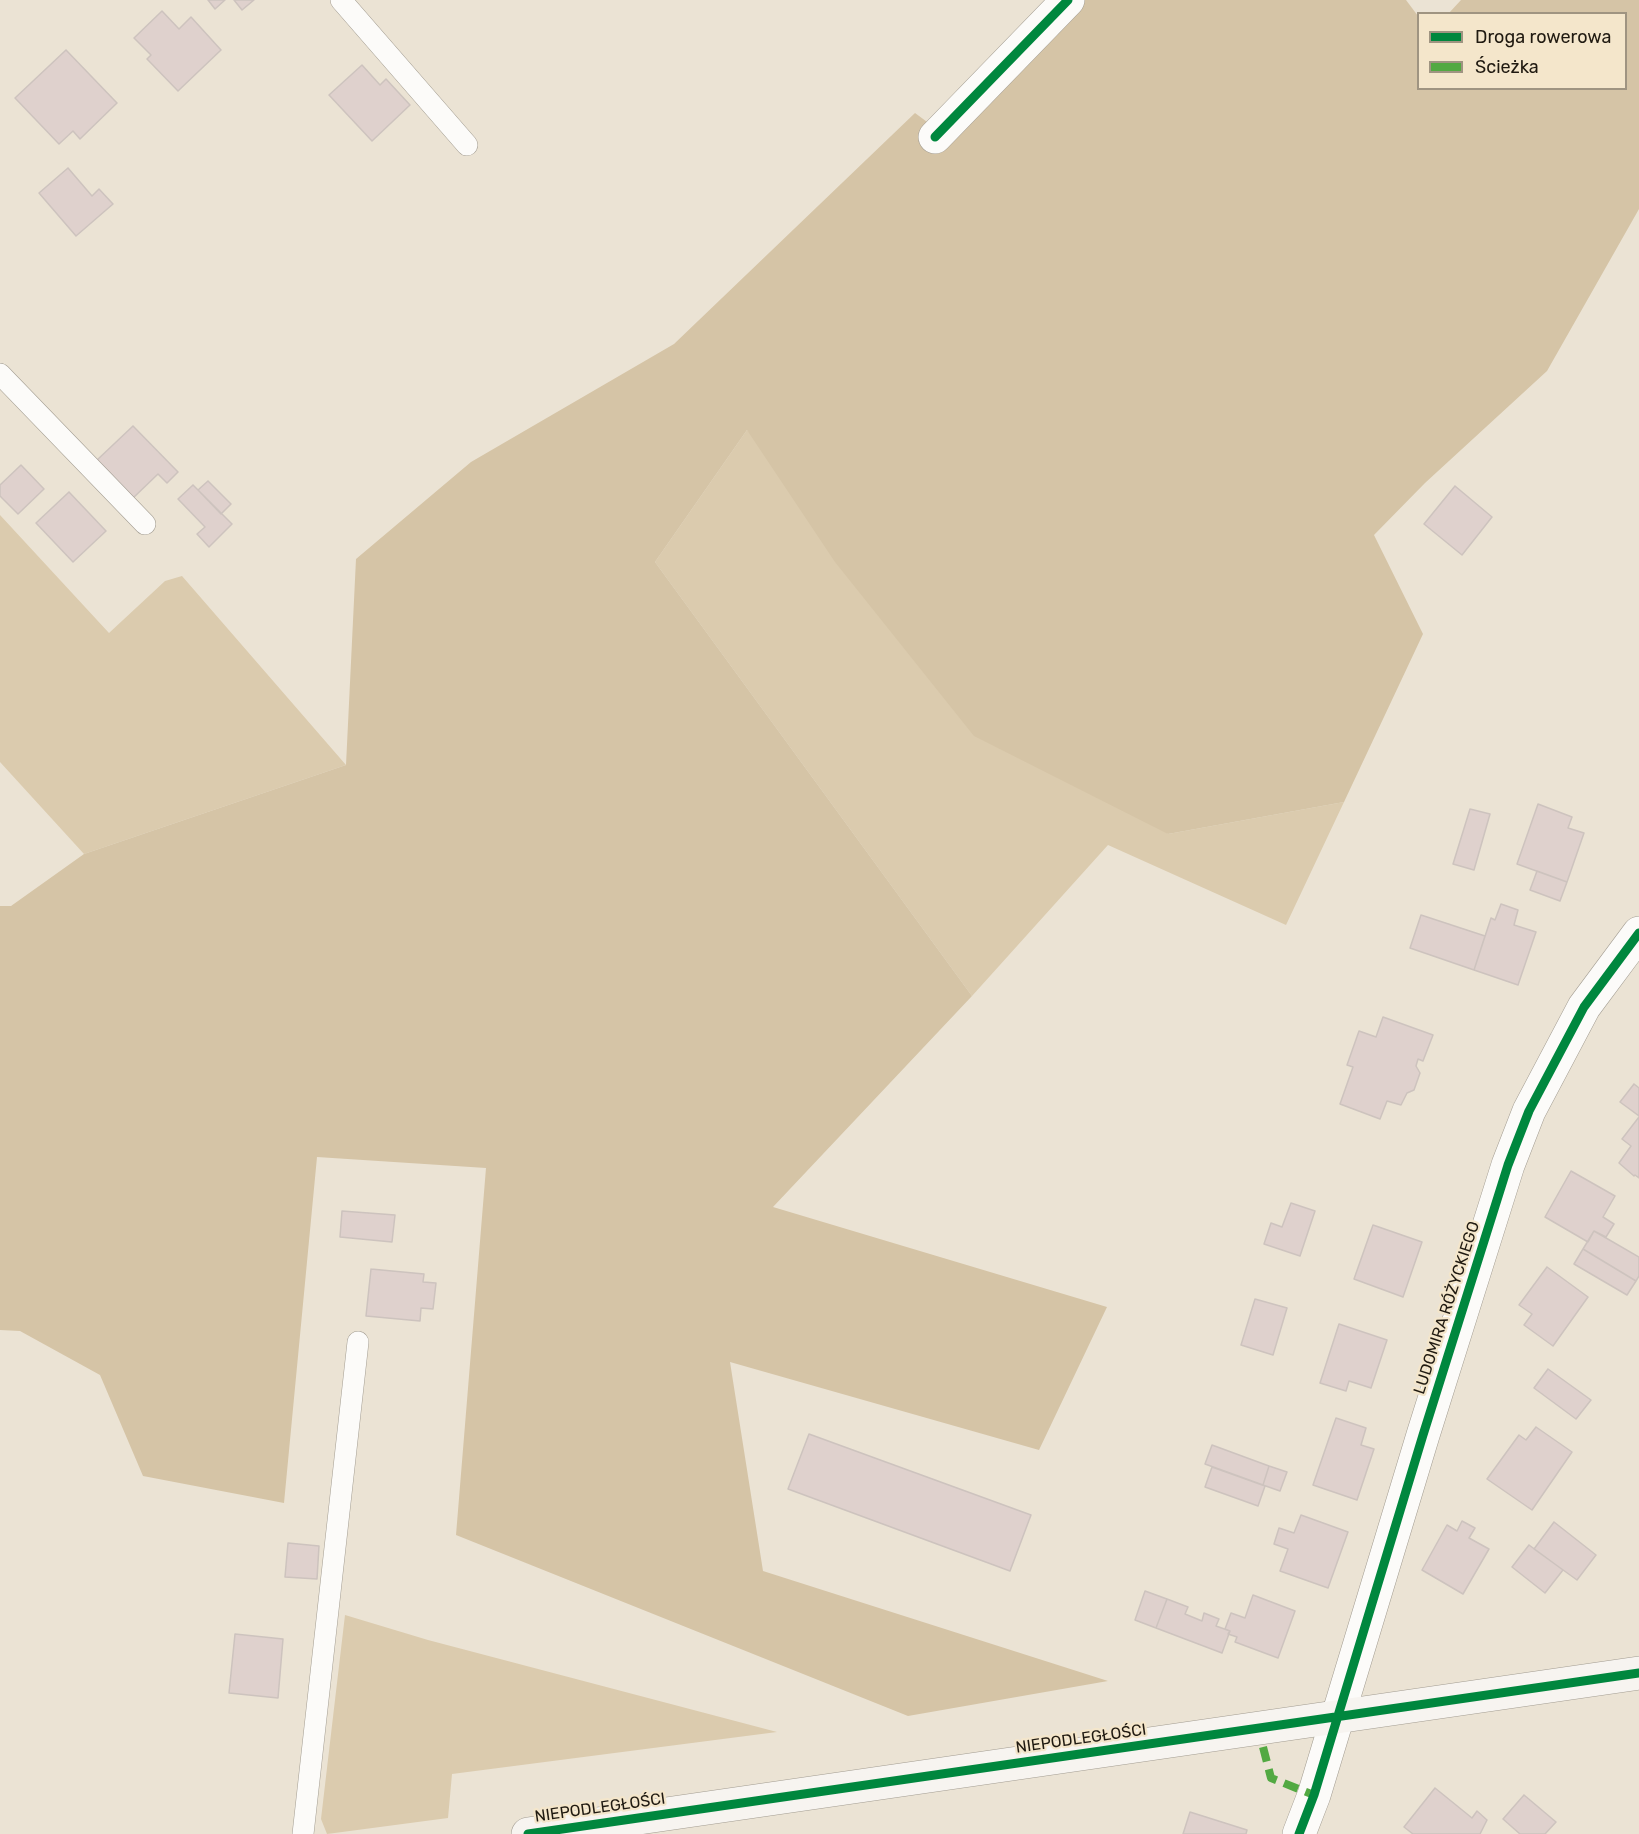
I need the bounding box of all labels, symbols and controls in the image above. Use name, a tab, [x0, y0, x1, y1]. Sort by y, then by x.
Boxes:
legend	[1417, 12, 1627, 90]
text: Droga rowerowa	[1475, 26, 1611, 48]
text: Ścieżka	[1475, 56, 1539, 78]
street label: LUDOMIRA RÓŻYCKIEGO	[1410, 1219, 1484, 1397]
street label: NIEPODLEGŁOŚCI	[1015, 1720, 1147, 1758]
street label: NIEPODLEGŁOŚCI	[534, 1789, 666, 1827]

